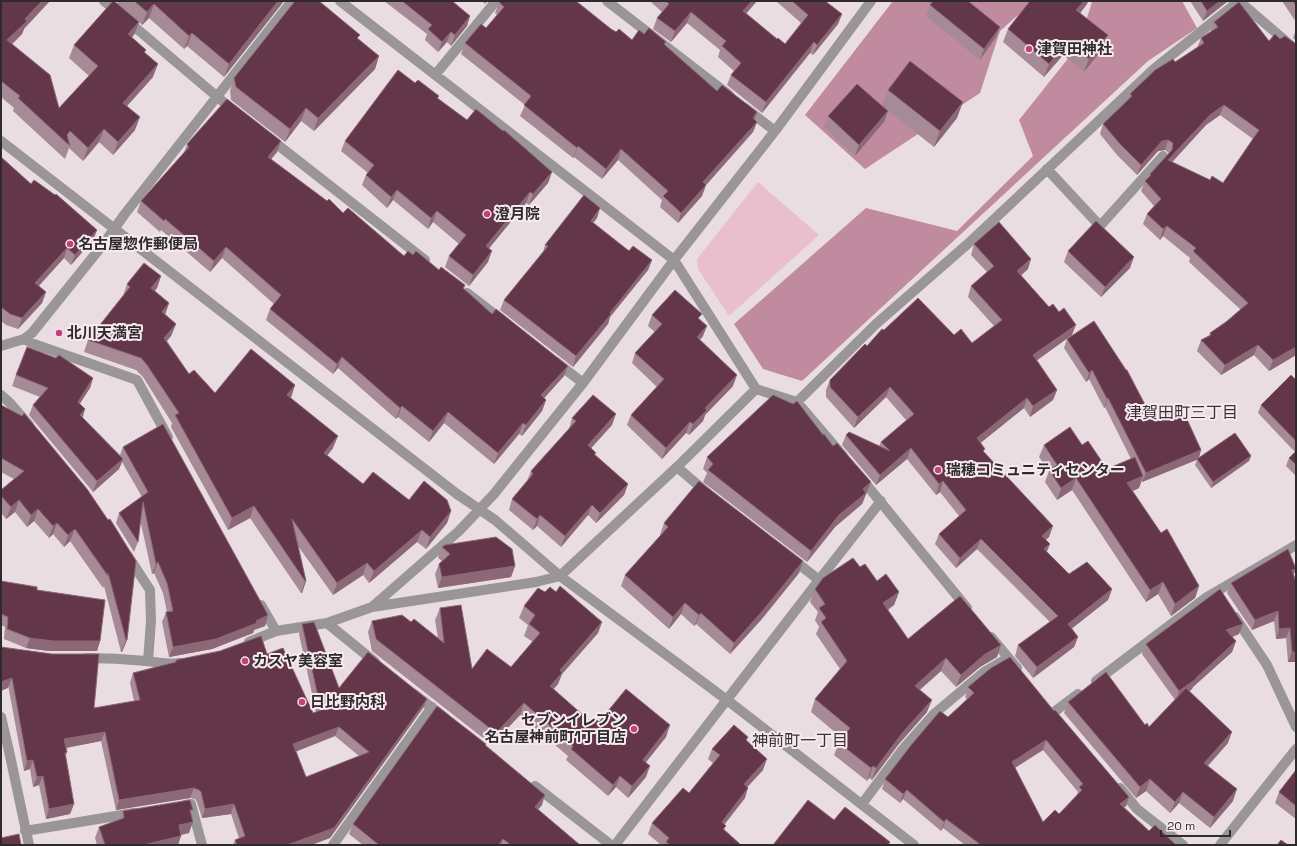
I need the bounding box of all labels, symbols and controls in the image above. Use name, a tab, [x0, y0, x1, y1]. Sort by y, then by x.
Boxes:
place label: 津賀田神社	[1037, 39, 1112, 58]
marker: 津賀田神社	[1024, 44, 1034, 54]
place label: 澄月院	[495, 204, 540, 223]
marker: 澄月院	[482, 209, 492, 219]
place label: 名古屋惣作郵便局	[78, 234, 198, 253]
marker: 名古屋惣作郵便局	[65, 239, 75, 249]
place label: 北川天満宮	[67, 323, 142, 342]
marker: 北川天満宮	[54, 328, 64, 338]
district label: 津賀田町三丁目	[1126, 402, 1238, 423]
place label: 瑞穂コミュニティセンター	[946, 460, 1125, 479]
marker: 瑞穂コミュニティセンター	[933, 465, 943, 475]
place label: カスヤ美容室	[253, 651, 343, 670]
marker: カスヤ美容室	[240, 656, 250, 666]
place label: 日比野内科	[310, 692, 385, 711]
marker: 日比野内科	[297, 697, 307, 707]
place label: セブンイレブン 名古屋神前町1丁目店	[484, 710, 626, 746]
marker: セブンイレブン 名古屋神前町1丁目店	[629, 724, 639, 734]
district label: 神前町一丁目	[752, 730, 848, 751]
scale bar	[1161, 812, 1230, 838]
text: 20 m	[1167, 818, 1195, 834]

